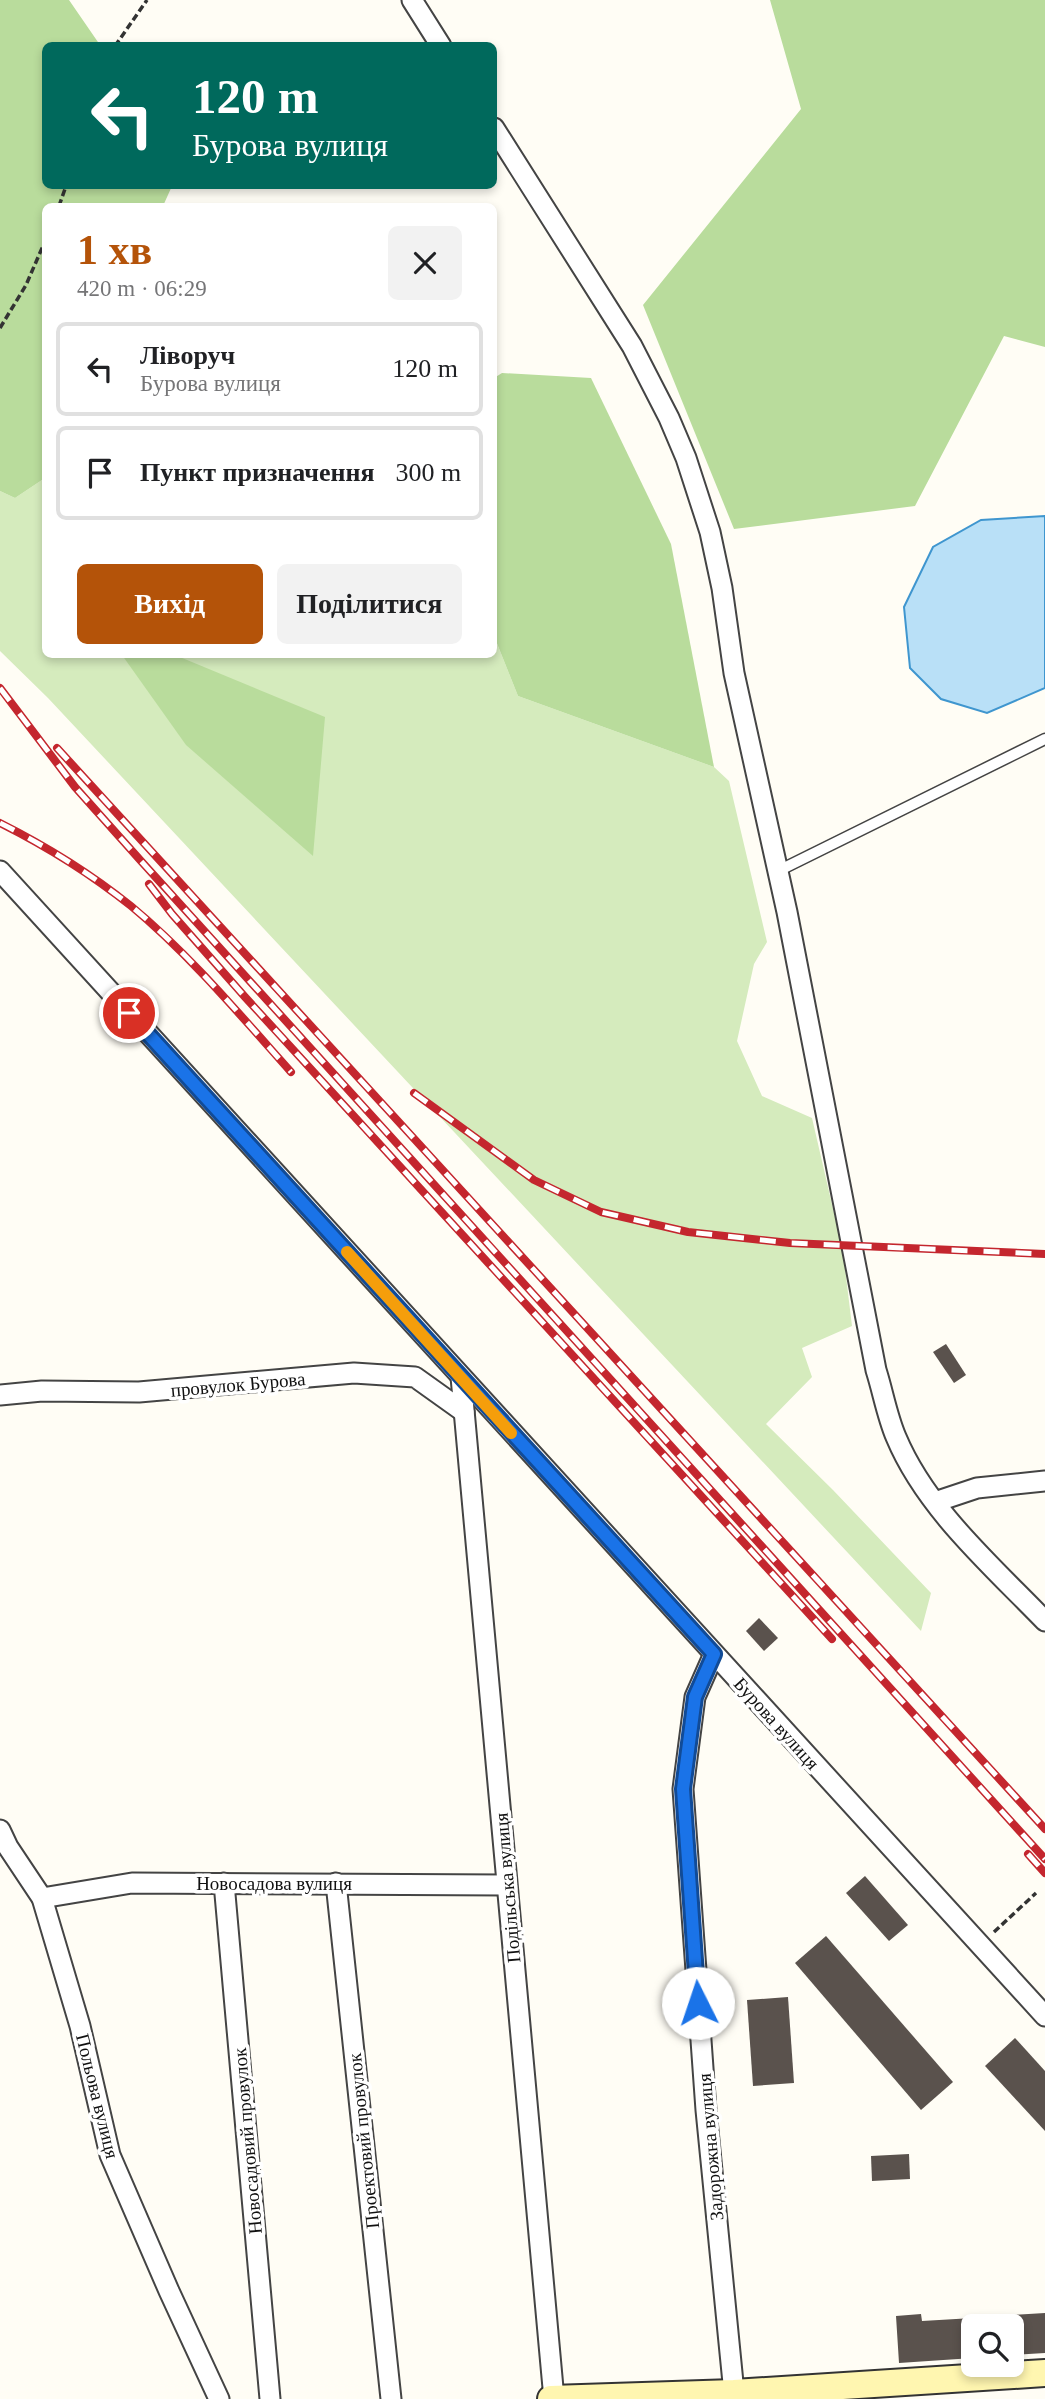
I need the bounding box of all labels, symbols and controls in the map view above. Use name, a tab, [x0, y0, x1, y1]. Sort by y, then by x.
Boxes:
text: 120 m	[192, 69, 319, 124]
icon: left	[77, 70, 168, 161]
text: Бурова вулиця	[192, 127, 388, 163]
button: close	[388, 226, 462, 300]
text: 1 хв	[77, 227, 152, 273]
text: 420 m · 06:29	[77, 276, 207, 301]
text: Ліворуч	[140, 341, 235, 370]
icon: left	[81, 350, 119, 388]
text: 120 m	[392, 354, 458, 383]
text: Бурова вулиця	[140, 371, 281, 396]
icon: arrive	[81, 454, 119, 492]
text: Пункт призначення	[140, 458, 375, 487]
text: 300 m	[396, 458, 461, 487]
button: Вихід	[77, 564, 263, 644]
button: Поділитися	[277, 564, 462, 644]
pin	[99, 983, 159, 1043]
icon: arrive	[110, 994, 148, 1032]
street label: провулок Бурова	[170, 1368, 307, 1401]
street label: Бурова вулиця	[730, 1673, 824, 1774]
street label: Подільська вулиця	[490, 1812, 525, 1964]
street label: Новосадова вулиця	[196, 1873, 352, 1894]
position arrow	[661, 1966, 735, 2040]
street label: Польова вулиця	[72, 2031, 123, 2161]
street label: Новосадовий провулок	[229, 2046, 266, 2235]
street label: Проектовий провулок	[344, 2051, 383, 2230]
street label: Задорожна вулиця	[694, 2072, 727, 2221]
map controls	[961, 2314, 1024, 2377]
button: search	[961, 2314, 1024, 2377]

